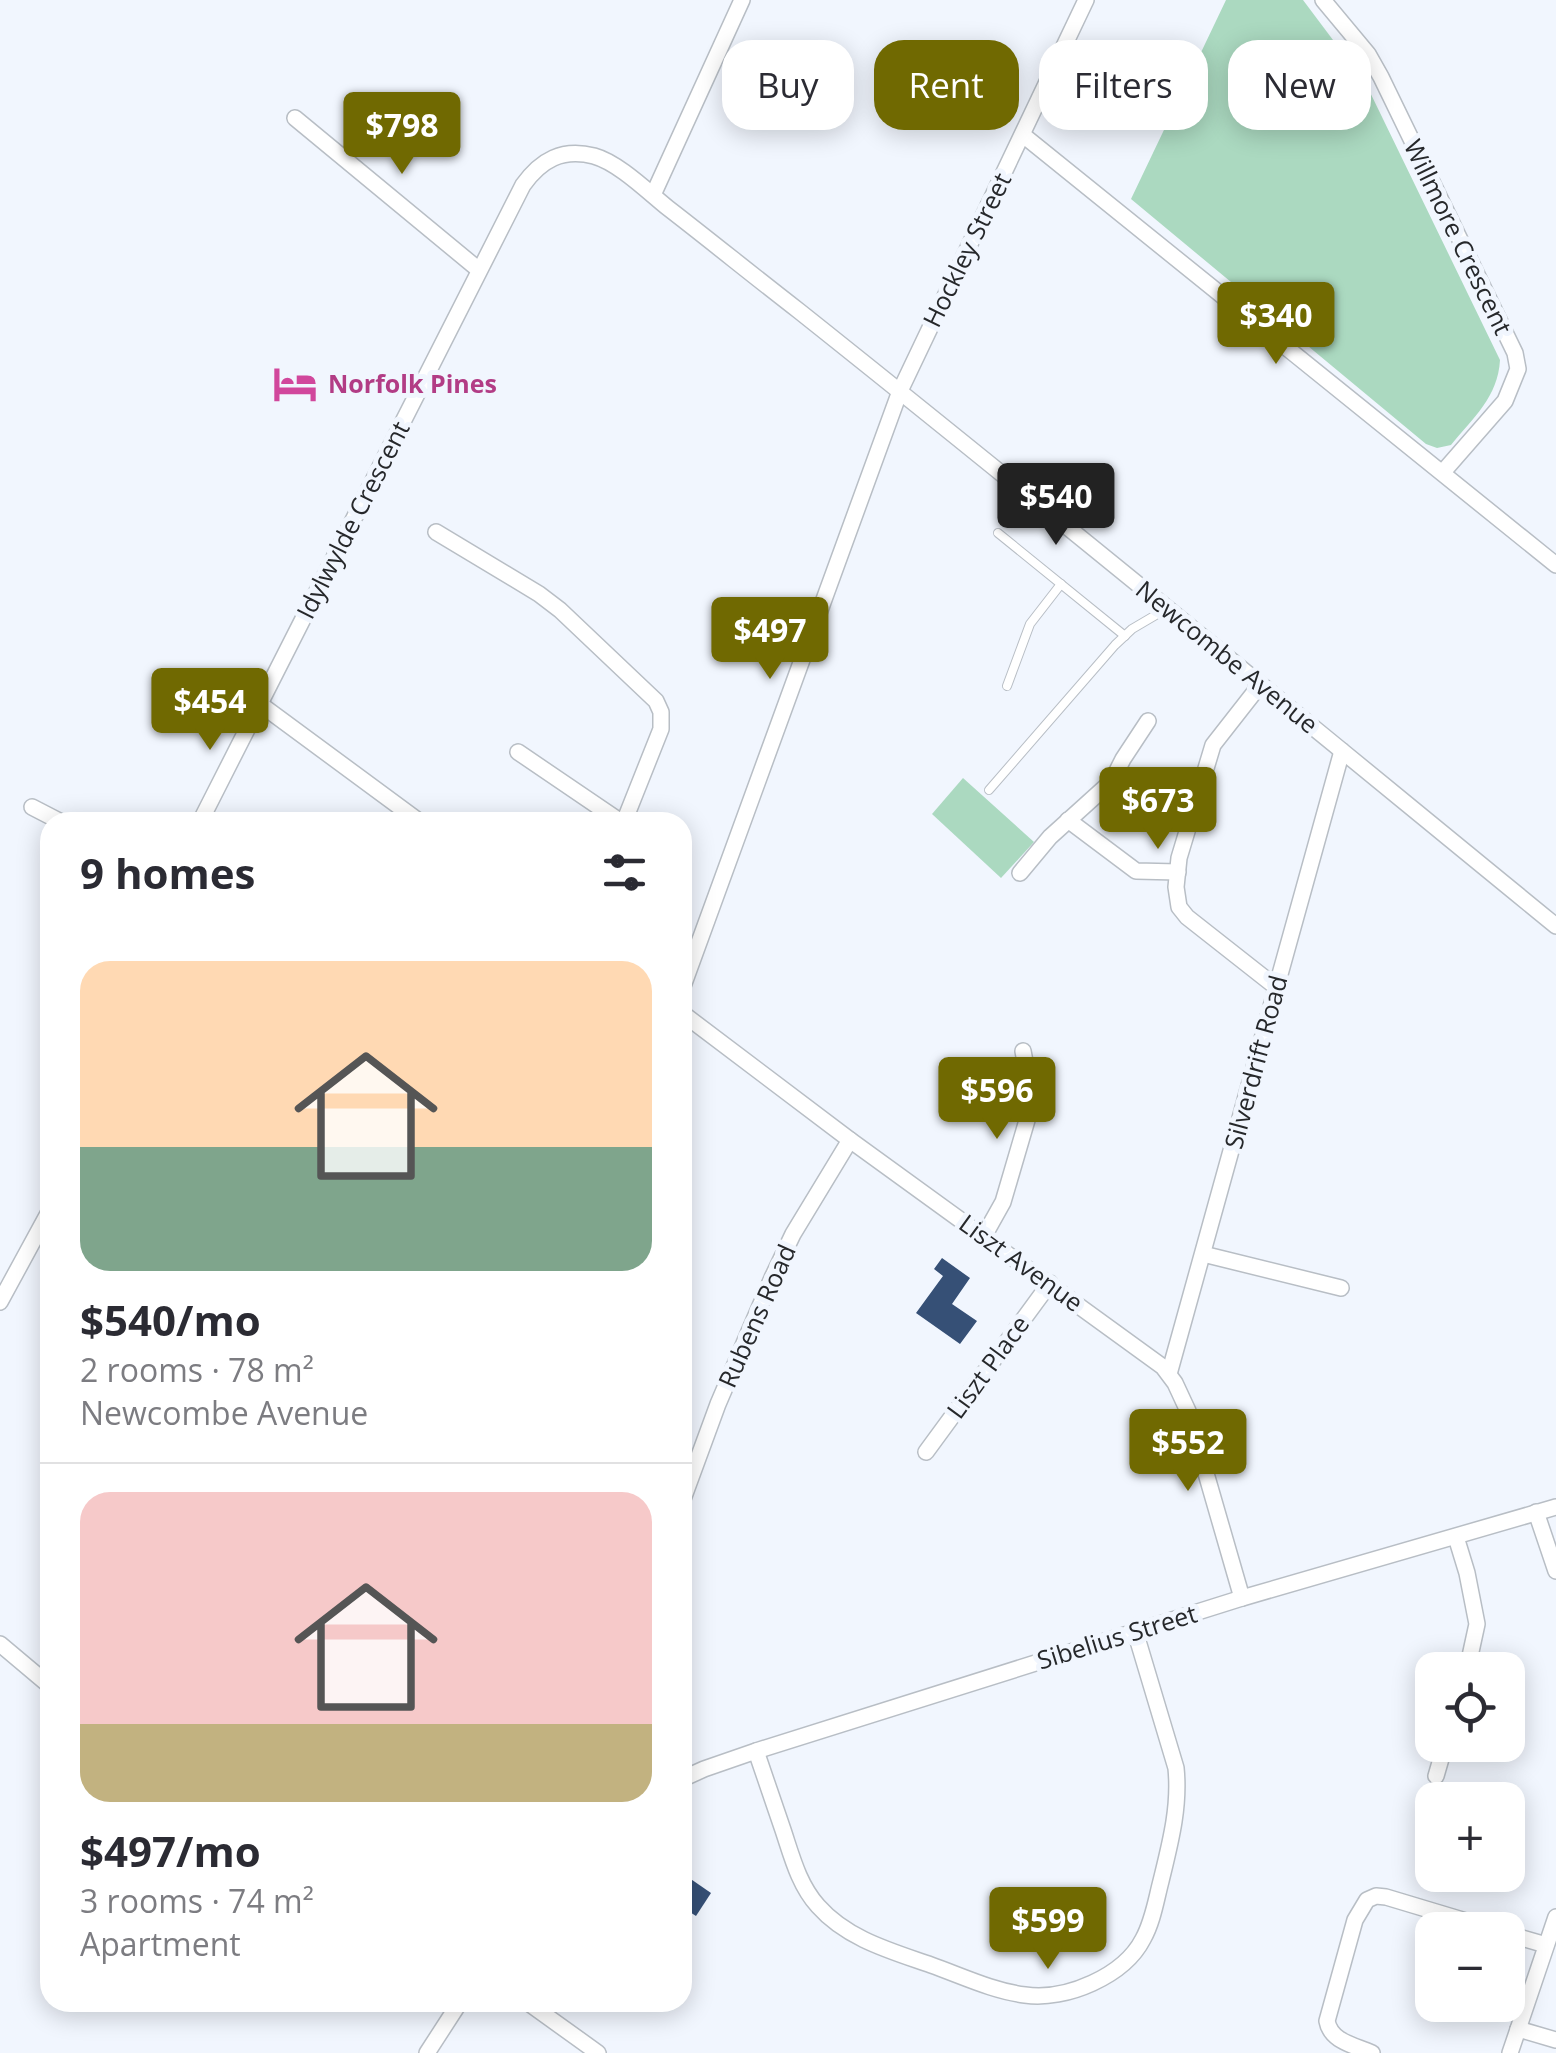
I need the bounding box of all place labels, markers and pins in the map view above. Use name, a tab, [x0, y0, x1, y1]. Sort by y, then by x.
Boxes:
pin: $798	[343, 92, 461, 177]
pin: $340	[1217, 282, 1335, 367]
hotel icon: Norfolk Pines	[271, 360, 319, 408]
place label: Norfolk Pines	[328, 366, 497, 400]
pin: $540	[997, 463, 1115, 548]
pin: $497	[711, 597, 829, 682]
pin: $454	[151, 668, 269, 753]
pin: $673	[1099, 767, 1217, 852]
pin: $596	[938, 1057, 1056, 1142]
pin: $552	[1129, 1409, 1247, 1494]
pin: $599	[989, 1887, 1107, 1972]

